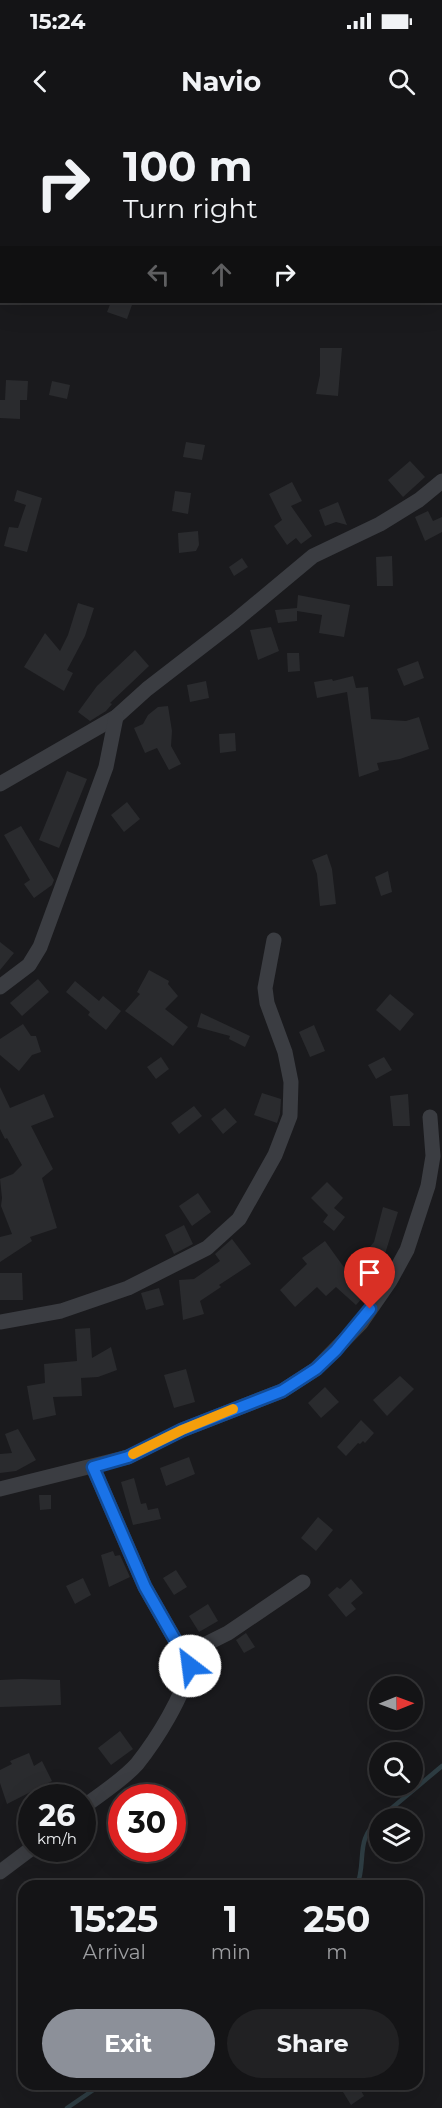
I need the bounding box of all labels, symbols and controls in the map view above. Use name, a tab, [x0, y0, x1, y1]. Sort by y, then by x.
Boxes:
text: 15:24	[30, 8, 85, 35]
icon: back	[24, 65, 57, 98]
text: Navio	[181, 65, 261, 98]
icon: search	[385, 65, 418, 98]
text: 100 m	[123, 140, 252, 192]
icon: right	[24, 144, 102, 222]
text: Turn right	[123, 192, 258, 225]
icon: left	[142, 258, 175, 291]
icon: ahead	[205, 258, 238, 291]
icon: right	[268, 258, 301, 291]
pin	[344, 1247, 395, 1309]
icon: arrive	[353, 1256, 386, 1289]
position arrow	[158, 1634, 222, 1698]
north arrow	[369, 1676, 423, 1730]
map controls	[369, 1676, 423, 1862]
button: search	[369, 1742, 423, 1796]
speed limit sign: 30	[108, 1784, 186, 1862]
text: 26	[39, 1797, 75, 1834]
button: layers	[369, 1808, 423, 1862]
text: km/h	[37, 1829, 77, 1848]
text: 15:25	[71, 1897, 158, 1941]
text: 1	[224, 1897, 238, 1941]
text: 250	[303, 1897, 370, 1941]
text: Arrival	[83, 1940, 146, 1964]
text: min	[211, 1940, 251, 1964]
text: m	[326, 1940, 348, 1964]
button: Exit	[42, 2009, 215, 2078]
button: Share	[227, 2009, 399, 2078]

